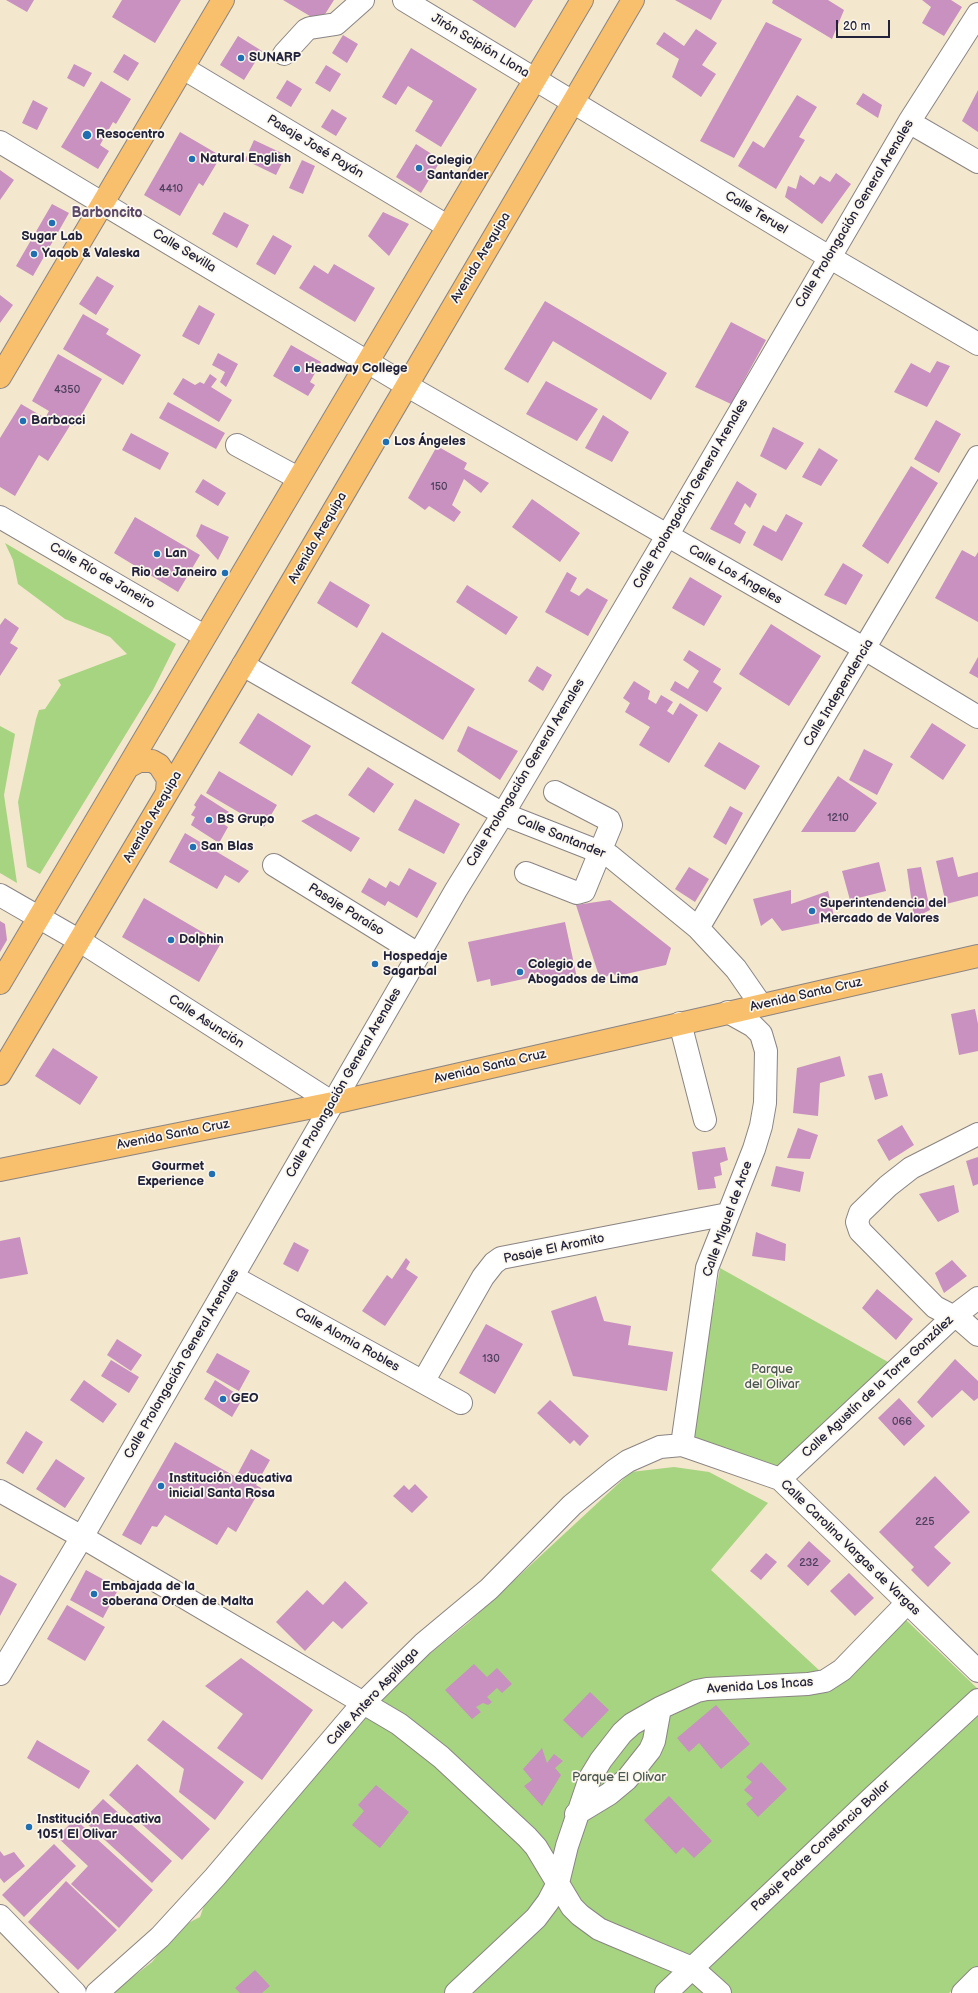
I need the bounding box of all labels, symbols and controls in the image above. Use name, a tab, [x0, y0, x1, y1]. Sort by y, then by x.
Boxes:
street label: Jirón Scipión Llona	[428, 11, 532, 81]
scale bar	[838, 12, 892, 38]
text: 20 m	[843, 19, 870, 34]
place label: SUNARP	[249, 50, 301, 66]
marker: SUNARP	[236, 53, 246, 63]
street label: Pasaje José Payán	[264, 112, 366, 182]
street label: Calle Prolongación General Arenales	[793, 117, 917, 311]
place label: Resocentro	[96, 127, 165, 143]
marker: Resocentro	[81, 129, 93, 141]
place label: Natural English	[200, 151, 291, 167]
place label: Colegio Santander	[427, 153, 489, 184]
marker: Natural English	[187, 154, 197, 164]
marker: Colegio Santander	[414, 163, 424, 173]
house number: 4410	[159, 182, 183, 196]
street label: Calle Teruel	[722, 188, 790, 238]
district label: Barboncito	[71, 205, 143, 221]
street label: Avenida Arequipa	[448, 210, 514, 306]
marker: Sugar Lab	[47, 218, 57, 228]
street label: Calle Sevilla	[149, 226, 219, 276]
place label: Sugar Lab	[21, 229, 83, 245]
place label: Yaqob & Valeska	[42, 246, 140, 262]
marker: Yaqob & Valeska	[29, 249, 39, 259]
place label: Headway College	[305, 361, 408, 377]
marker: Headway College	[292, 364, 302, 374]
house number: 4350	[54, 383, 80, 397]
street label: Calle Prolongación General Arenales	[630, 396, 752, 592]
place label: Barbacci	[31, 413, 85, 429]
marker: Barbacci	[18, 416, 28, 426]
place label: Los Ángeles	[394, 434, 466, 450]
marker: Los Ángeles	[381, 437, 391, 447]
house number: 150	[430, 480, 448, 494]
street label: Avenida Arequipa	[286, 490, 350, 586]
street label: Calle Río de Janeiro	[46, 539, 158, 613]
street label: Calle Los Ángeles	[685, 542, 785, 608]
place label: Lan	[165, 546, 187, 562]
marker: Lan	[152, 549, 162, 559]
place label: Rio de Janeiro	[131, 565, 217, 581]
marker: Rio de Janeiro	[220, 568, 230, 578]
street label: Calle Independencia	[801, 637, 877, 749]
street label: Calle Prolongación General Arenales	[464, 676, 588, 870]
street label: Avenida Arequipa	[121, 769, 185, 865]
house number: 1210	[827, 811, 849, 825]
place label: BS Grupo	[217, 812, 274, 828]
street label: Calle Santander	[514, 812, 608, 862]
marker: BS Grupo	[204, 815, 214, 825]
place label: San Blas	[201, 839, 253, 855]
marker: San Blas	[188, 842, 198, 852]
street label: Pasaje Paraíso	[305, 880, 387, 940]
place label: Superintendencia del Mercado de Valores	[820, 896, 947, 927]
marker: Superintendencia del Mercado de Valores	[807, 906, 817, 916]
place label: Dolphin	[179, 932, 224, 948]
marker: Dolphin	[166, 935, 176, 945]
place label: Hospedaje Sagarbal	[383, 949, 447, 980]
place label: Colegio de Abogados de Lima	[528, 957, 639, 988]
marker: Hospedaje Sagarbal	[370, 959, 380, 969]
marker: Colegio de Abogados de Lima	[515, 967, 525, 977]
street label: Avenida Santa Cruz	[748, 975, 864, 1015]
street label: Calle Prolongación General Arenales	[283, 985, 405, 1181]
street label: Calle Asunción	[165, 992, 247, 1052]
street label: Avenida Santa Cruz	[432, 1047, 548, 1087]
street label: Avenida Santa Cruz	[115, 1116, 231, 1154]
place label: Gourmet Experience	[137, 1159, 204, 1190]
street label: Calle Miguel de Arce	[700, 1159, 756, 1279]
marker: Gourmet Experience	[207, 1169, 217, 1179]
street label: Pasaje El Aromito	[502, 1231, 606, 1267]
street label: Calle Prolongación General Arenales	[121, 1266, 243, 1462]
street label: Calle Alomia Robles	[292, 1305, 402, 1375]
street label: Calle Agustín de la Torre González	[799, 1313, 957, 1461]
house number: 130	[482, 1352, 500, 1366]
park label: Parque del Olivar	[744, 1362, 800, 1393]
place label: GEO	[231, 1391, 259, 1407]
marker: GEO	[218, 1394, 228, 1404]
house number: 066	[892, 1415, 912, 1429]
place label: Institución educativa inicial Santa Rosa	[169, 1471, 293, 1502]
street label: Calle Carolina Vargas de Vargas	[777, 1477, 923, 1619]
marker: Institución educativa inicial Santa Rosa	[156, 1481, 166, 1491]
house number: 225	[915, 1515, 935, 1529]
house number: 232	[799, 1556, 819, 1570]
place label: Embajada de la soberana Orden de Malta	[102, 1579, 254, 1610]
marker: Embajada de la soberana Orden de Malta	[89, 1589, 99, 1599]
street label: Calle Antero Aspillaga	[324, 1645, 422, 1749]
street label: Avenida Los Incas	[706, 1675, 814, 1697]
park label: Parque El Olivar	[572, 1770, 666, 1786]
street label: Pasaje Padre Constancio Bollar	[748, 1777, 894, 1915]
place label: Institución Educativa 1051 El Olivar	[37, 1812, 161, 1843]
marker: Institución Educativa 1051 El Olivar	[24, 1822, 34, 1832]

